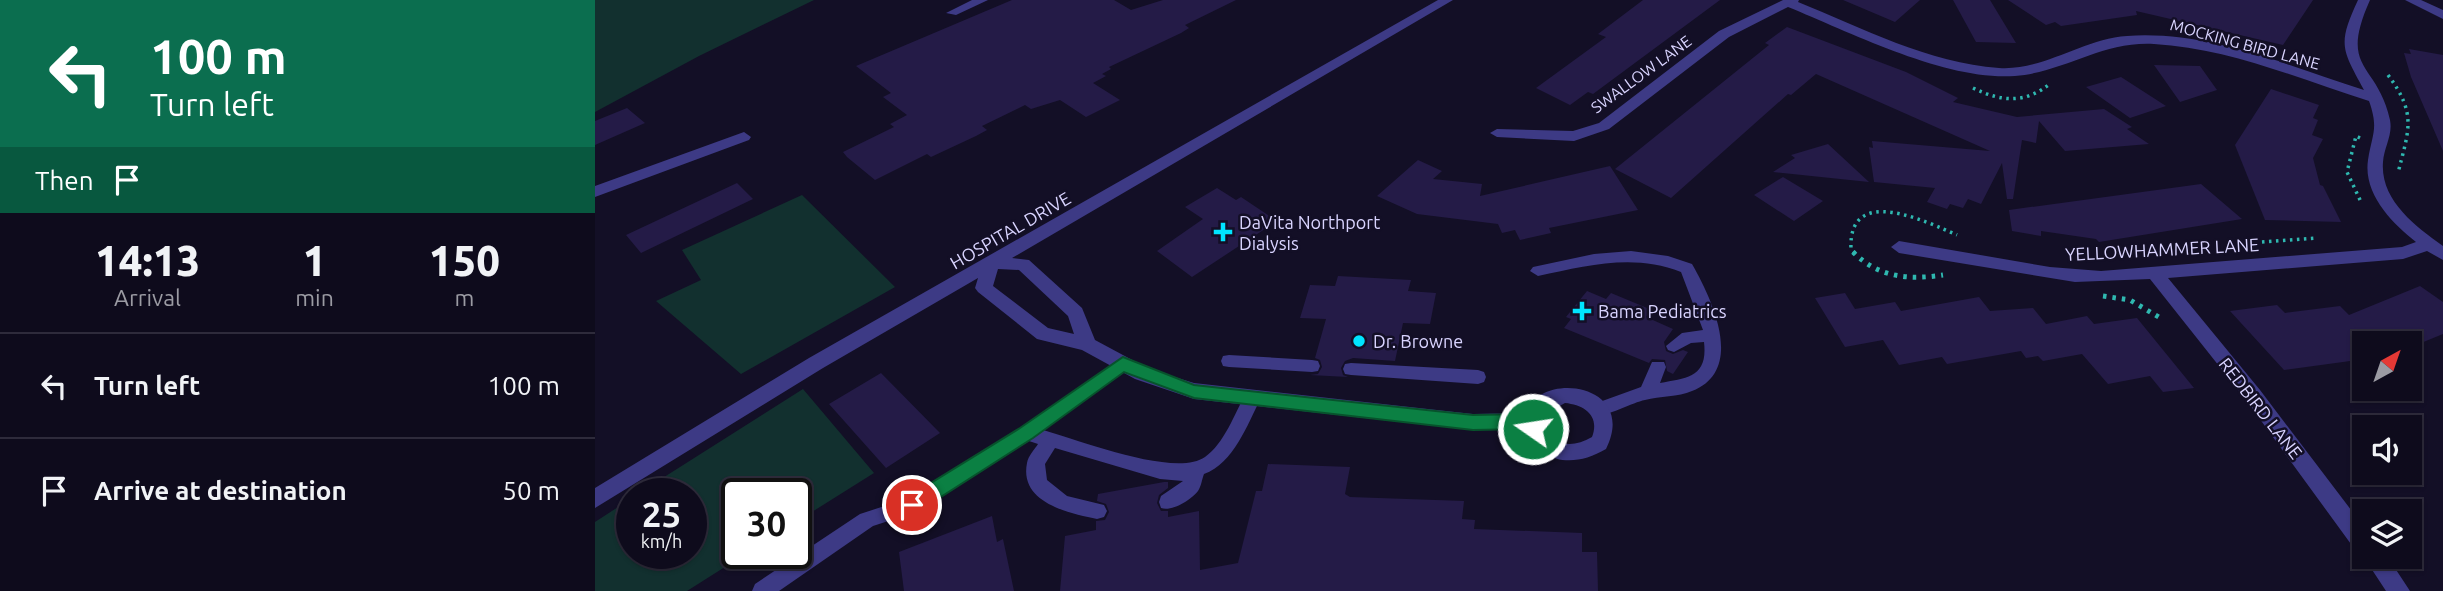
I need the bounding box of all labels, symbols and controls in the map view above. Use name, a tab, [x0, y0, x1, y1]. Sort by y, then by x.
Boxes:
street label: MOCKING BIRD LANE	[2168, 15, 2322, 73]
icon: left	[35, 28, 126, 119]
text: 100 m	[150, 28, 287, 83]
street label: SWALLOW LANE	[1587, 32, 1695, 116]
text: Turn left	[150, 86, 274, 122]
icon: arrive	[108, 161, 146, 199]
text: Then	[35, 166, 94, 195]
street label: HOSPITAL DRIVE	[946, 187, 1074, 273]
place label: DaVita Northport Dialysis	[1239, 212, 1380, 253]
marker: DaVita Northport Dialysis	[1213, 222, 1233, 242]
street label: YELLOWHAMMER LANE	[2065, 234, 2259, 264]
text: 14:13	[95, 237, 200, 284]
text: 1	[303, 237, 326, 284]
text: 150	[429, 237, 500, 284]
text: Arrival	[114, 285, 181, 310]
text: min	[295, 285, 334, 310]
text: m	[454, 285, 474, 310]
marker: Bama Pediatrics	[1572, 301, 1592, 321]
place label: Bama Pediatrics	[1598, 301, 1727, 321]
place label: Dr. Browne	[1373, 331, 1463, 351]
north arrow	[2352, 331, 2422, 401]
map controls	[2352, 331, 2422, 569]
marker: Dr. Browne	[1351, 333, 1367, 349]
street label: REDBIRD LANE	[2215, 354, 2307, 462]
icon: left	[35, 367, 73, 405]
text: Turn left	[94, 371, 200, 400]
text: 100 m	[488, 371, 560, 400]
position arrow	[1496, 392, 1570, 466]
button: sound	[2352, 415, 2422, 485]
icon: arrive	[35, 472, 73, 510]
pin	[882, 475, 942, 535]
text: Arrive at destination	[94, 476, 347, 505]
text: 50 m	[502, 476, 560, 505]
speed limit sign: 30	[721, 478, 812, 569]
icon: arrive	[893, 486, 931, 524]
text: 25	[642, 494, 681, 534]
button: layers	[2352, 499, 2422, 569]
text: km/h	[641, 531, 682, 551]

